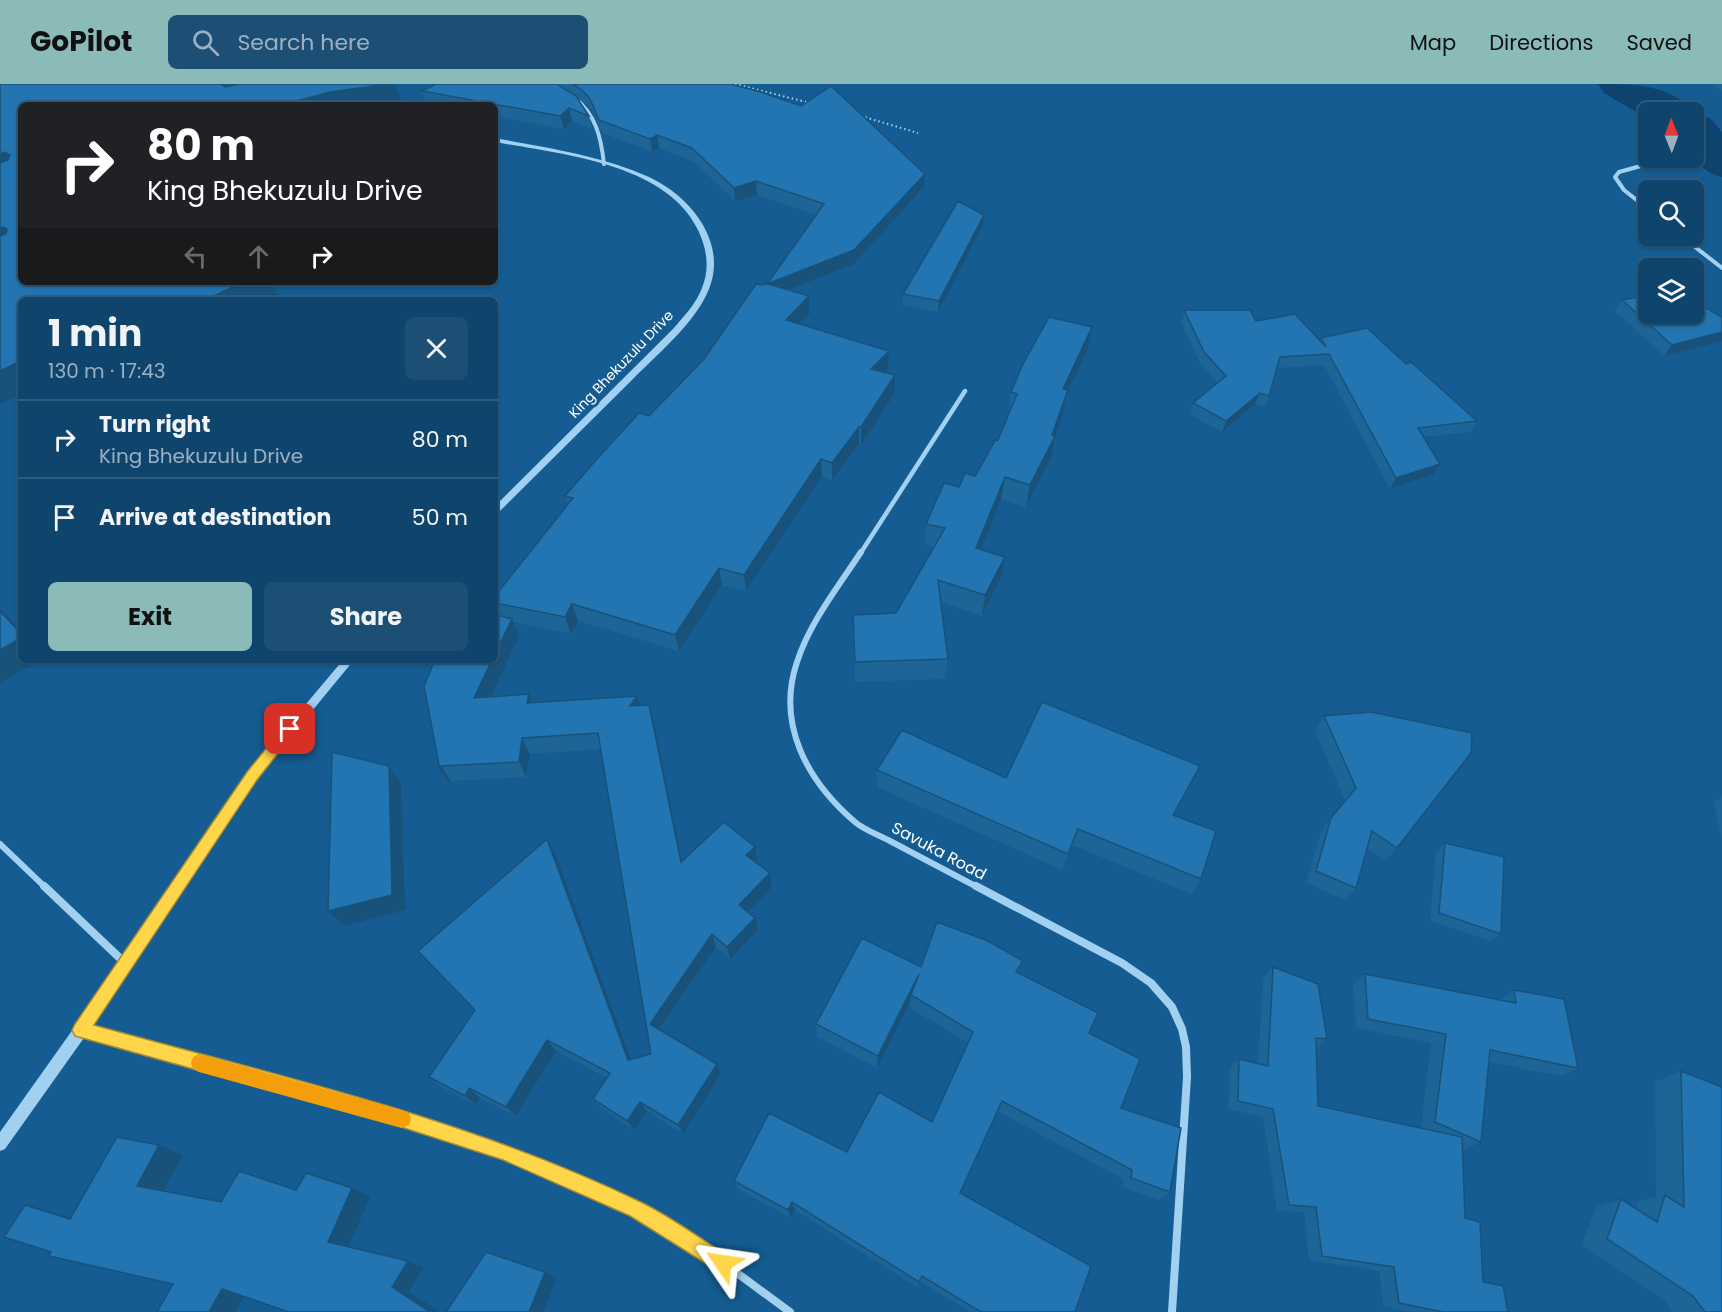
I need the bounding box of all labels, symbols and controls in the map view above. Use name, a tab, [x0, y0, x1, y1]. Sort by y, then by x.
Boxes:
search box	[168, 15, 588, 69]
text: GoPilot	[30, 22, 132, 61]
icon: search	[189, 26, 222, 59]
text: Search here	[237, 27, 370, 58]
text: Map	[1410, 28, 1456, 57]
text: Directions	[1489, 28, 1593, 57]
text: Saved	[1626, 28, 1692, 57]
north arrow	[1638, 102, 1704, 168]
map controls	[1638, 102, 1704, 324]
text: 80 m	[147, 116, 255, 175]
icon: right	[48, 126, 126, 204]
text: King Bhekuzulu Drive	[147, 172, 423, 209]
button: search	[1638, 180, 1704, 246]
icon: left	[179, 240, 212, 273]
icon: ahead	[242, 240, 275, 273]
icon: right	[305, 240, 338, 273]
button: layers	[1638, 258, 1704, 324]
street label: King Bhekuzulu Drive	[564, 305, 678, 422]
text: 1 min	[48, 308, 142, 359]
button: close	[405, 317, 468, 380]
text: 130 m · 17:43	[48, 357, 166, 385]
text: Turn right	[99, 409, 210, 440]
icon: right	[48, 423, 81, 456]
text: 80 m	[412, 424, 468, 455]
text: King Bhekuzulu Drive	[99, 442, 303, 470]
icon: arrive	[48, 501, 81, 534]
text: Arrive at destination	[99, 502, 331, 533]
text: 50 m	[412, 502, 468, 533]
button: Exit	[48, 582, 252, 651]
button: Share	[264, 582, 468, 651]
pin	[264, 703, 315, 754]
icon: arrive	[273, 712, 306, 745]
street label: Savuka Road	[888, 816, 990, 886]
position arrow	[691, 1231, 755, 1295]

